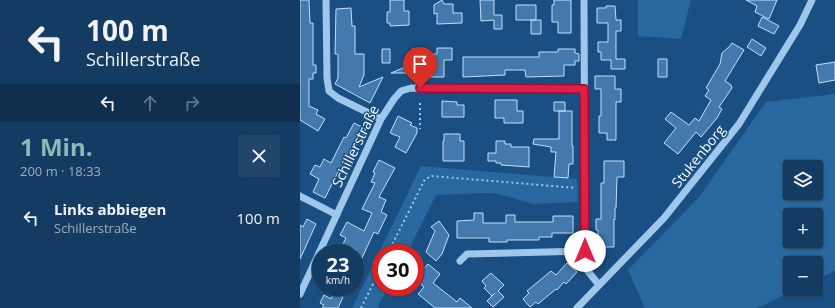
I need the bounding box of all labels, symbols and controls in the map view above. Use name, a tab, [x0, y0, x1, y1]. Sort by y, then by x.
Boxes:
text: 100 m	[86, 11, 169, 49]
icon: left	[20, 16, 72, 68]
text: Schillerstraße	[86, 47, 200, 71]
pin	[403, 47, 437, 88]
icon: arrive	[409, 53, 431, 75]
icon: left	[97, 92, 119, 114]
icon: ahead	[139, 92, 161, 114]
icon: right	[181, 92, 203, 114]
street label: Schillerstraße	[327, 102, 383, 190]
street label: Stukenborg	[667, 120, 729, 191]
text: 1 Min.	[20, 130, 93, 163]
button: close	[238, 135, 280, 177]
map controls	[783, 160, 823, 296]
button: layers	[783, 160, 823, 200]
text: 200 m · 18:33	[20, 162, 101, 180]
text: Links abbiegen	[54, 199, 166, 219]
icon: left	[20, 207, 42, 229]
text: 100 m	[236, 208, 280, 228]
button: +	[783, 208, 823, 248]
text: Schillerstraße	[54, 219, 137, 237]
position arrow	[564, 230, 606, 272]
speed limit sign: 30	[372, 244, 424, 296]
text: 23	[327, 251, 349, 278]
button: −	[783, 256, 823, 296]
text: km/h	[326, 273, 350, 287]

